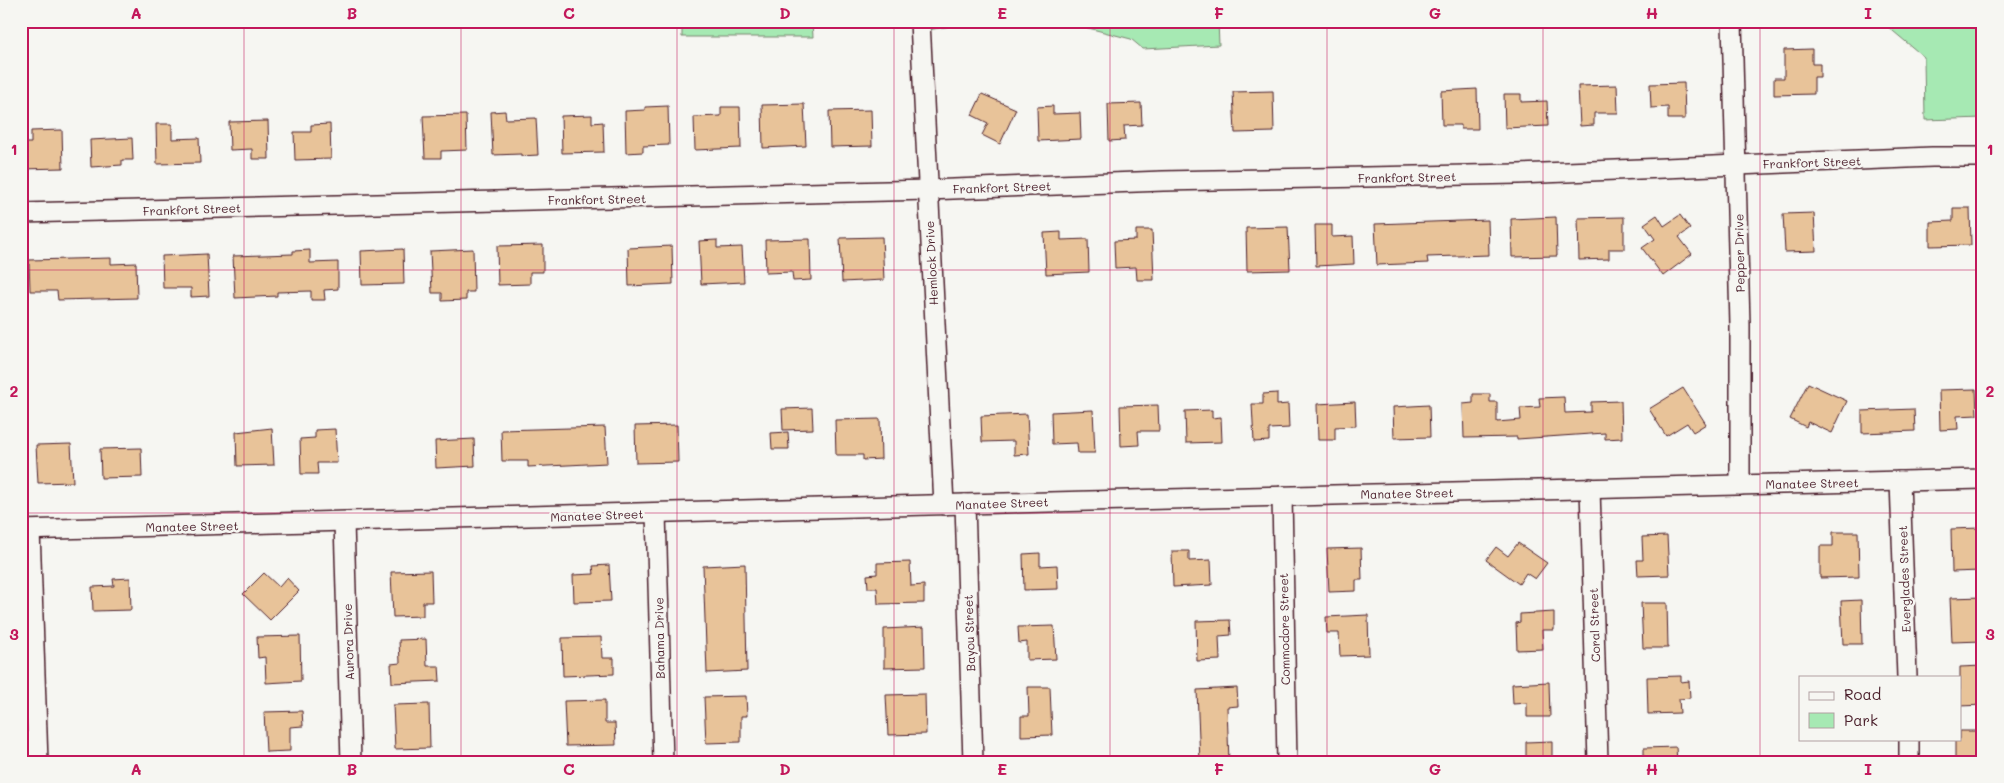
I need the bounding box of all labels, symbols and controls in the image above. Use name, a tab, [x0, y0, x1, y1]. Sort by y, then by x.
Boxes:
text: A	[130, 2, 142, 23]
text: B	[347, 2, 357, 23]
text: C	[563, 2, 575, 23]
text: D	[779, 2, 791, 23]
text: E	[997, 2, 1007, 23]
text: F	[1214, 2, 1224, 23]
text: G	[1429, 2, 1441, 23]
text: H	[1646, 2, 1658, 23]
text: I	[1864, 2, 1872, 23]
text: 1	[10, 138, 18, 159]
text: 1	[1986, 138, 1994, 159]
street label: Frankfort Street	[1763, 152, 1861, 172]
street label: Frankfort Street	[1358, 168, 1456, 186]
street label: Frankfort Street	[953, 177, 1051, 197]
street label: Frankfort Street	[548, 190, 646, 208]
street label: Frankfort Street	[143, 199, 241, 219]
street label: Pepper Drive	[1730, 214, 1748, 292]
street label: Hemlock Drive	[921, 220, 941, 306]
text: 2	[10, 380, 19, 401]
text: 2	[1986, 380, 1995, 401]
street label: Manatee Street	[1765, 474, 1859, 492]
street label: Manatee Street	[1360, 484, 1454, 502]
street label: Manatee Street	[955, 493, 1049, 513]
street label: Manatee Street	[550, 505, 644, 525]
street label: Manatee Street	[145, 517, 239, 535]
street label: Everglades Street	[1894, 525, 1914, 633]
street label: Commodore Street	[1275, 573, 1293, 685]
street label: Coral Street	[1585, 588, 1603, 662]
street label: Bayou Street	[960, 594, 978, 672]
street label: Bahama Drive	[650, 597, 668, 679]
street label: Aurora Drive	[339, 603, 357, 681]
text: 3	[9, 623, 19, 644]
text: 3	[1985, 623, 1995, 644]
legend	[1799, 676, 1962, 740]
text: Road	[1844, 684, 1881, 704]
text: Park	[1844, 710, 1878, 730]
text: A	[130, 758, 142, 779]
text: B	[347, 758, 357, 779]
text: C	[563, 758, 575, 779]
text: D	[779, 758, 791, 779]
text: E	[997, 758, 1007, 779]
text: F	[1214, 758, 1224, 779]
text: G	[1429, 758, 1441, 779]
text: H	[1646, 758, 1658, 779]
text: I	[1864, 758, 1872, 779]

